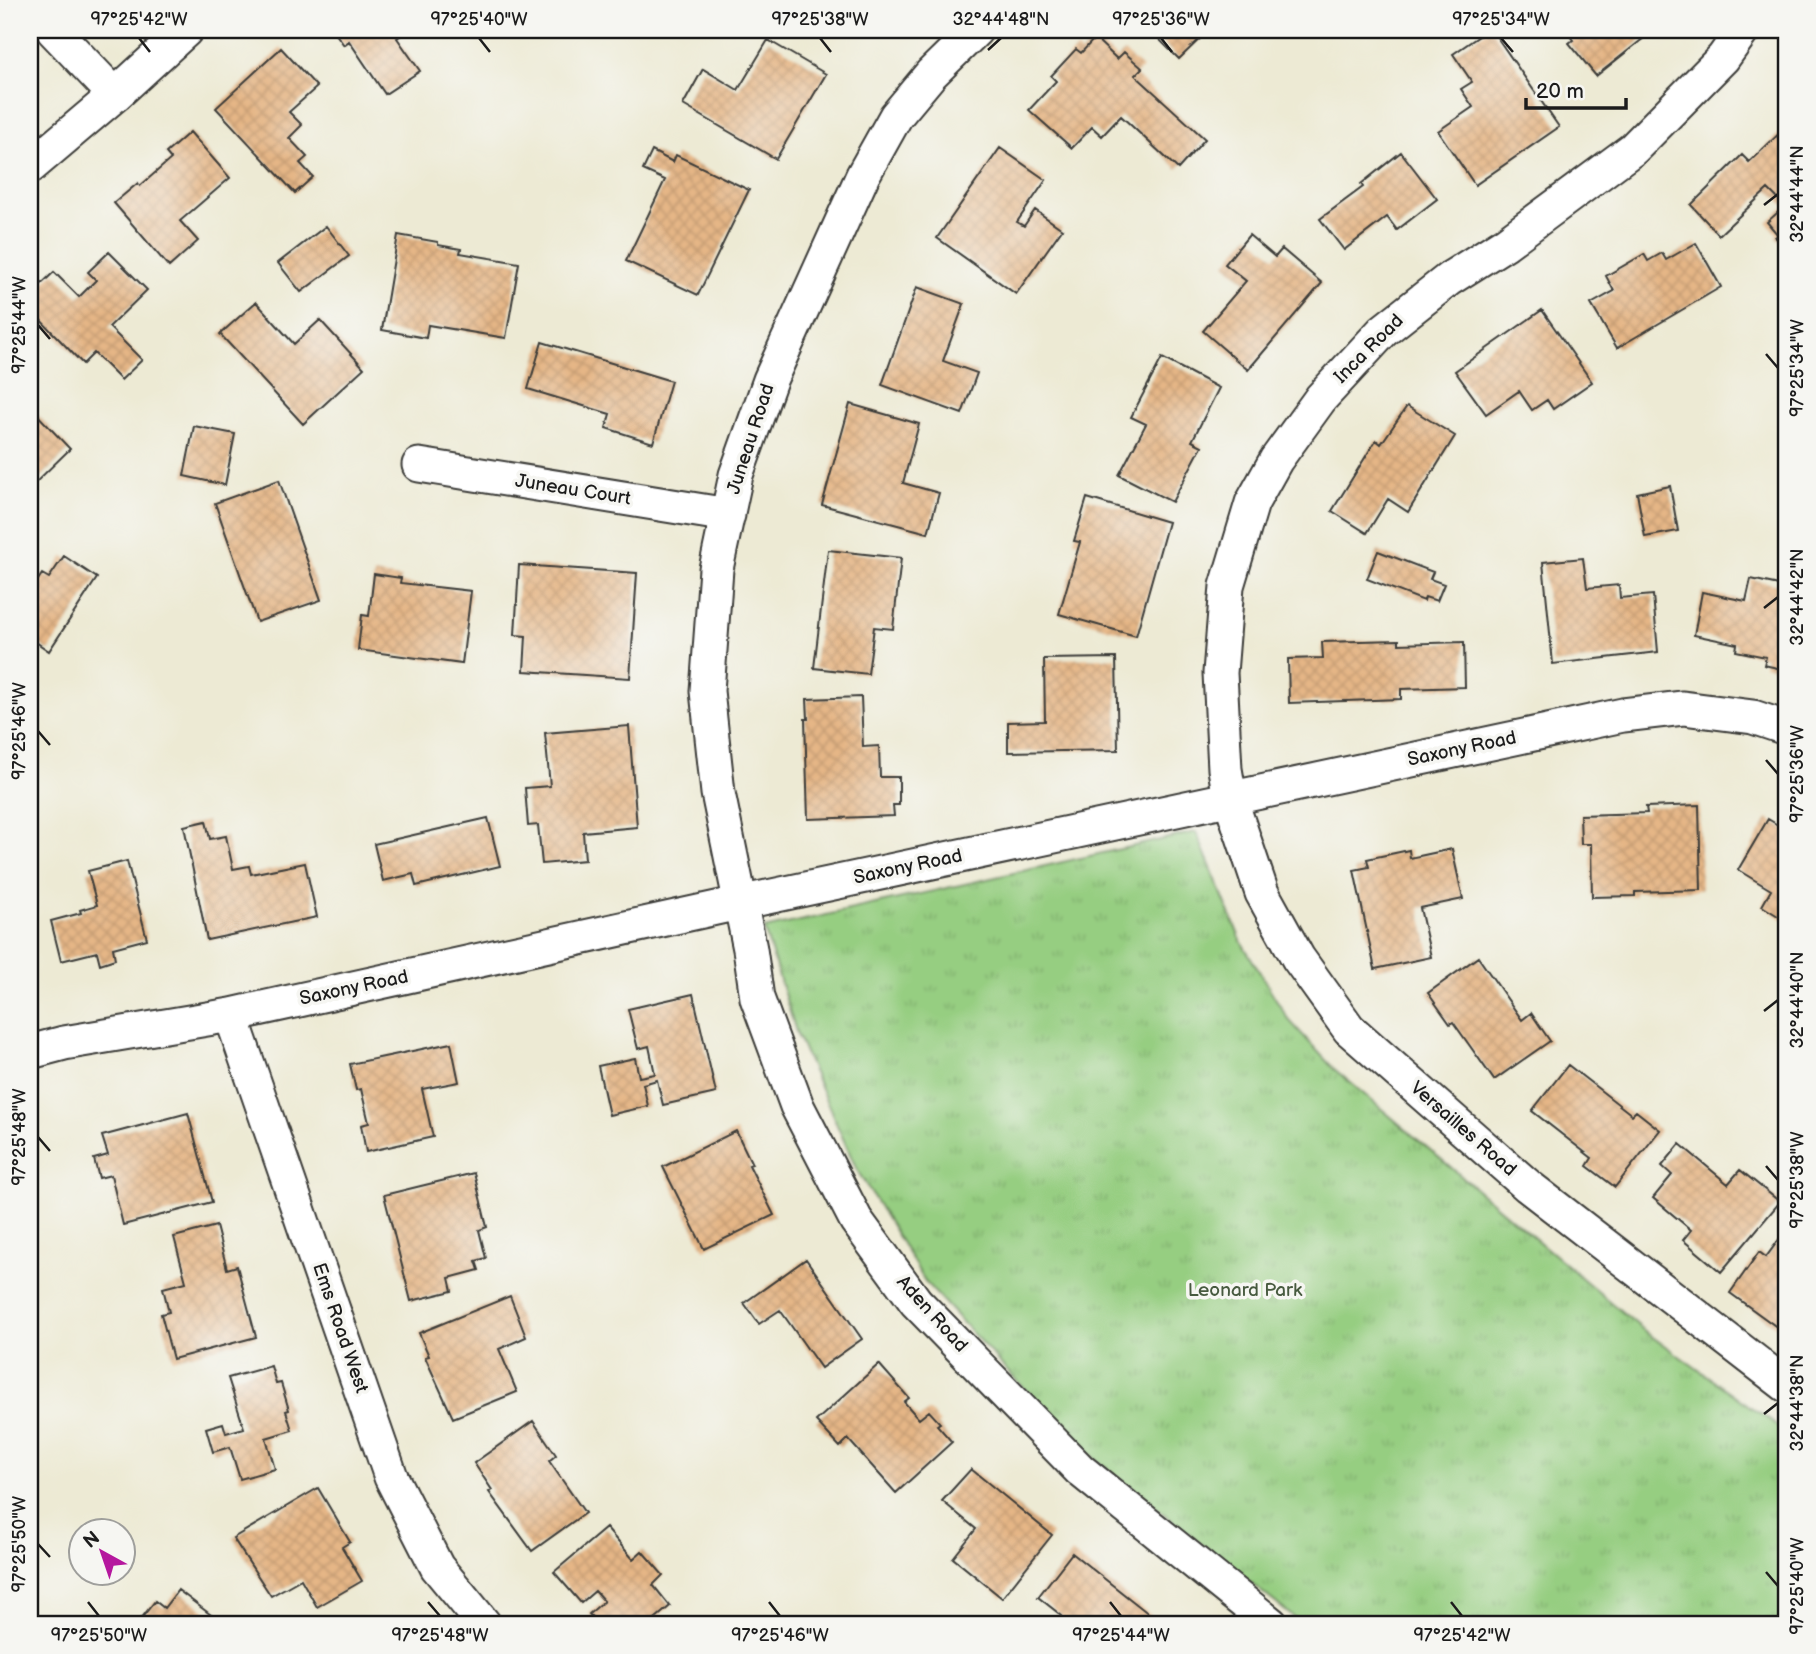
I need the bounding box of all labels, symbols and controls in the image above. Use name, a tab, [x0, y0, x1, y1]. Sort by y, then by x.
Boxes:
text: 97°25'42"W	[90, 9, 188, 30]
text: 97°25'40"W	[430, 9, 528, 30]
text: 97°25'38"W	[771, 9, 869, 30]
text: 32°44'48"N	[952, 9, 1050, 30]
text: 97°25'36"W	[1112, 9, 1210, 30]
text: 97°25'34"W	[1452, 9, 1550, 30]
scale bar	[1526, 66, 1625, 110]
text: 20 m	[1536, 79, 1584, 104]
text: 32°44'44"N	[1787, 145, 1808, 243]
text: 97°25'44"W	[9, 276, 30, 374]
street label: Inca Road	[1330, 310, 1408, 388]
text: 97°25'34"W	[1787, 319, 1808, 417]
street label: Juneau Road	[722, 381, 780, 497]
street label: Juneau Court	[514, 470, 632, 510]
text: 32°44'42"N	[1787, 548, 1808, 646]
text: 97°25'46"W	[9, 682, 30, 780]
text: 97°25'36"W	[1787, 725, 1808, 823]
street label: Saxony Road	[1406, 726, 1518, 772]
street label: Saxony Road	[852, 844, 964, 890]
text: 32°44'40"N	[1787, 951, 1808, 1049]
street label: Saxony Road	[298, 965, 410, 1011]
street label: Versailles Road	[1405, 1077, 1521, 1181]
text: 97°25'48"W	[9, 1088, 30, 1186]
text: 97°25'38"W	[1787, 1131, 1808, 1229]
street label: Ems Road West	[307, 1260, 373, 1396]
street label: Aden Road	[892, 1271, 972, 1357]
park label: Leonard Park	[1188, 1279, 1303, 1302]
text: 32°44'38"N	[1787, 1354, 1808, 1452]
text: 97°25'50"W	[9, 1495, 30, 1592]
north arrow	[66, 1518, 136, 1588]
text: N	[79, 1527, 105, 1554]
text: 97°25'40"W	[1787, 1537, 1808, 1635]
text: 97°25'50"W	[51, 1625, 148, 1646]
text: 97°25'48"W	[391, 1625, 489, 1646]
text: 97°25'46"W	[731, 1625, 829, 1646]
text: 97°25'44"W	[1072, 1625, 1170, 1646]
text: 97°25'42"W	[1413, 1625, 1511, 1646]

